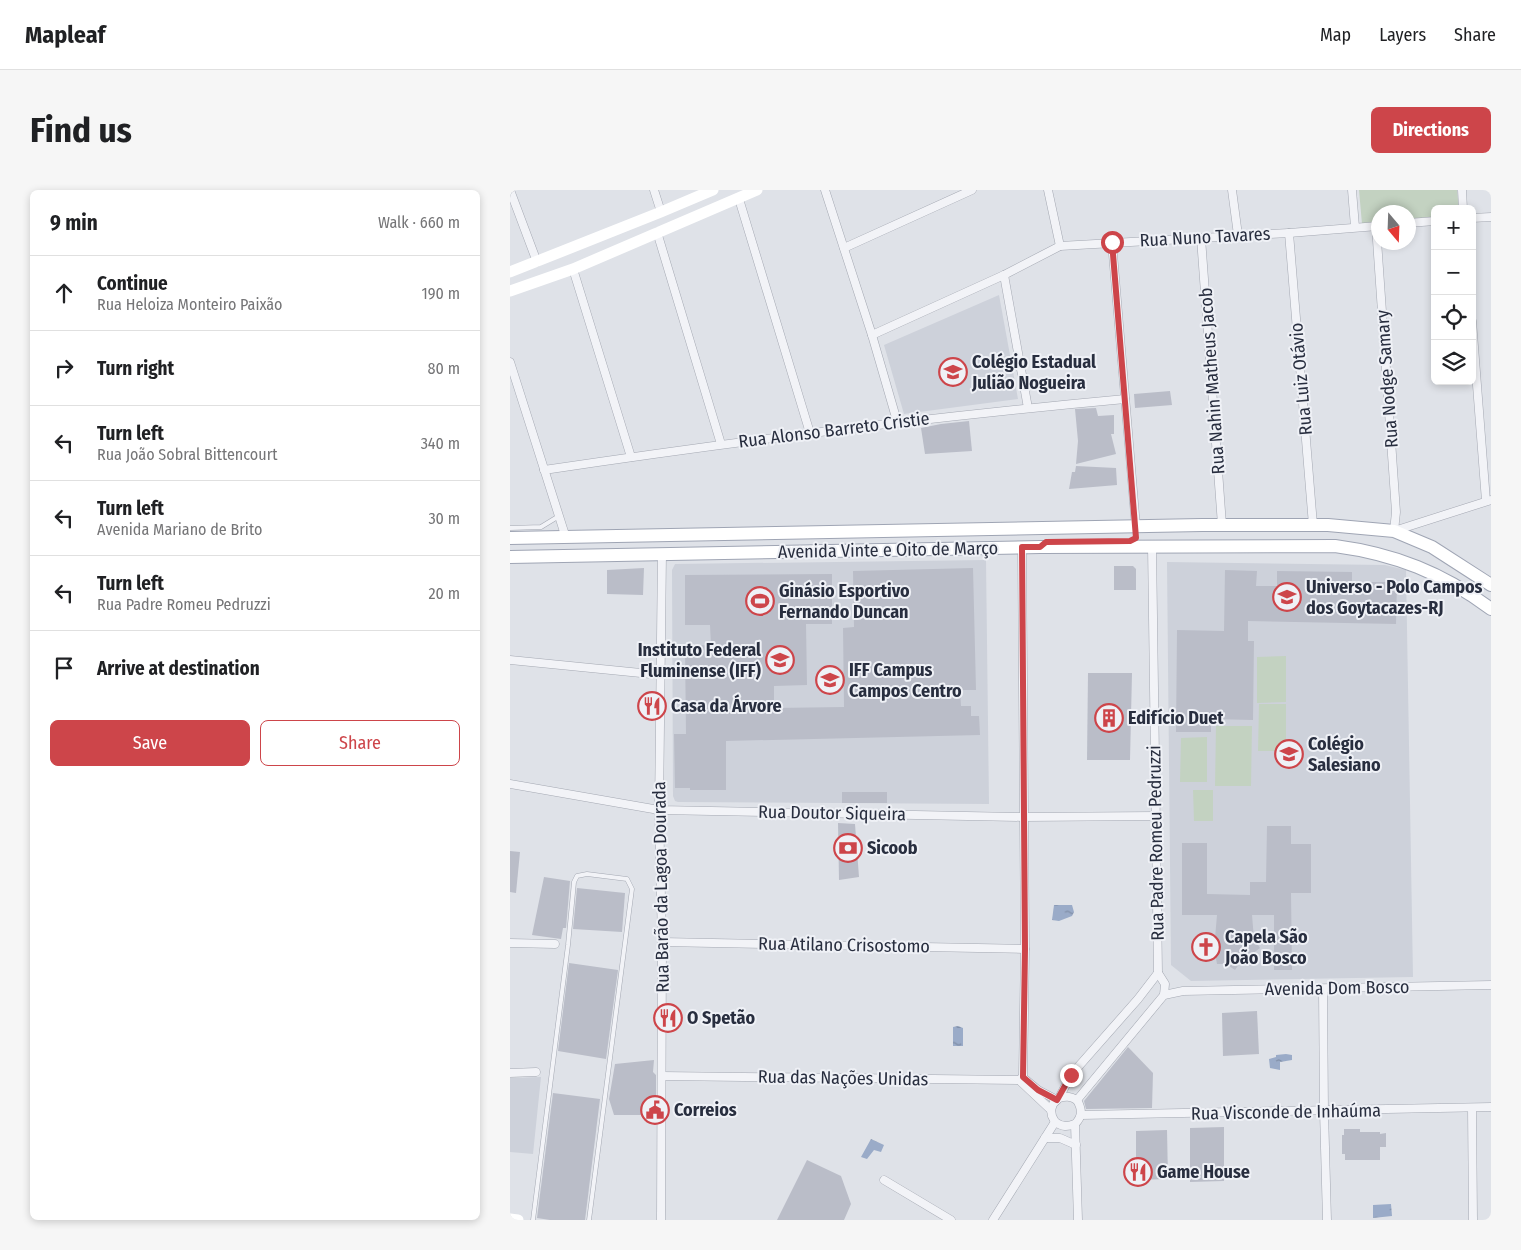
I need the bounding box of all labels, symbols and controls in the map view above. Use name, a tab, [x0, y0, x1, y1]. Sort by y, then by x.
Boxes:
text: Mapleaf	[25, 21, 105, 49]
text: Map	[1320, 24, 1351, 46]
text: Layers	[1379, 24, 1426, 46]
text: Share	[1454, 24, 1496, 46]
button: Directions	[1371, 107, 1491, 153]
text: Find us	[30, 109, 132, 151]
north arrow	[1371, 205, 1416, 250]
map controls	[1431, 205, 1476, 385]
button: +	[1431, 205, 1476, 250]
text: 9 min	[50, 210, 98, 236]
text: Walk · 660 m	[378, 213, 460, 232]
street label: Rua Nuno Tavares	[1139, 223, 1271, 251]
route start	[1101, 231, 1124, 254]
button: −	[1431, 250, 1476, 295]
text: Continue	[97, 272, 168, 295]
icon: ahead	[50, 279, 78, 307]
text: 190 m	[422, 284, 460, 303]
street label: Rua Nahin Matheus Jacob	[1195, 287, 1229, 475]
text: Rua Heloiza Monteiro Paixão	[97, 295, 283, 314]
button: locate	[1431, 295, 1476, 340]
street label: Rua Nodge Samary	[1371, 309, 1403, 449]
street label: Rua Luiz Otávio	[1285, 322, 1317, 436]
button: layers	[1431, 340, 1476, 385]
place label: Colégio Estadual Julião Nogueira	[971, 351, 1096, 394]
icon: right	[50, 354, 78, 382]
text: Turn right	[97, 357, 174, 380]
school or university icon: Colégio Estadual Julião Nogueira	[938, 357, 968, 387]
text: 80 m	[428, 359, 460, 378]
street label: Rua Alonso Barreto Cristie	[737, 407, 931, 453]
text: Turn left	[97, 422, 164, 445]
icon: left	[50, 429, 78, 457]
text: 340 m	[421, 434, 460, 453]
text: Rua João Sobral Bittencourt	[97, 445, 277, 464]
text: Turn left	[97, 497, 164, 520]
icon: left	[50, 504, 78, 532]
text: 30 m	[428, 509, 460, 528]
text: Avenida Mariano de Brito	[97, 520, 262, 539]
street label: Avenida Vinte e Oito de Março	[778, 537, 998, 563]
text: Turn left	[97, 572, 164, 595]
place label: Universo - Polo Campos dos Goytacazes-RJ	[1306, 576, 1483, 619]
icon: left	[50, 579, 78, 607]
place label: Ginásio Esportivo Fernando Duncan	[779, 580, 910, 623]
school or university icon: Universo - Polo Campos dos Goytacazes-RJ	[1272, 582, 1302, 612]
text: 20 m	[429, 584, 460, 603]
sports icon: Ginásio Esportivo Fernando Duncan	[745, 586, 775, 616]
text: Rua Padre Romeu Pedruzzi	[97, 595, 271, 614]
place label: Instituto Federal Fluminense (IFF)	[638, 639, 762, 682]
school or university icon: Instituto Federal Fluminense (IFF)	[765, 645, 795, 675]
icon: arrive	[50, 654, 78, 682]
text: Arrive at destination	[97, 657, 260, 680]
place label: IFF Campus Campos Centro	[849, 659, 962, 702]
school or university icon: IFF Campus Campos Centro	[815, 665, 845, 695]
restaurant icon: Casa da Árvore	[637, 691, 667, 721]
place label: Casa da Árvore	[671, 694, 782, 717]
building icon: Edifício Duet	[1094, 703, 1124, 733]
place label: Edifício Duet	[1128, 707, 1224, 729]
button: Save	[50, 720, 250, 766]
button: Share	[260, 720, 460, 766]
place label: Colégio Salesiano	[1308, 733, 1381, 776]
school or university icon: Colégio Salesiano	[1274, 739, 1304, 769]
street label: Rua Padre Romeu Pedruzzi	[1143, 745, 1169, 941]
street label: Rua Barão da Lagoa Dourada	[648, 781, 674, 993]
street label: Rua Doutor Siqueira	[758, 801, 906, 825]
bank icon: Sicoob	[833, 833, 863, 863]
place label: Sicoob	[867, 837, 918, 859]
place label: Capela São João Bosco	[1224, 926, 1308, 969]
church icon: Capela São João Bosco	[1191, 932, 1221, 962]
street label: Rua Atilano Crisostomo	[758, 933, 930, 957]
street label: Avenida Dom Bosco	[1264, 976, 1410, 1000]
restaurant icon: O Spetão	[653, 1003, 683, 1033]
place label: O Spetão	[687, 1007, 755, 1029]
route end	[1060, 1064, 1083, 1087]
street label: Rua das Nações Unidas	[758, 1066, 929, 1090]
public building icon: Correios	[640, 1095, 670, 1125]
place label: Correios	[674, 1099, 737, 1121]
street label: Rua Visconde de Inhaúma	[1191, 1099, 1381, 1125]
restaurant icon: Game House	[1123, 1157, 1153, 1187]
place label: Game House	[1157, 1161, 1250, 1183]

